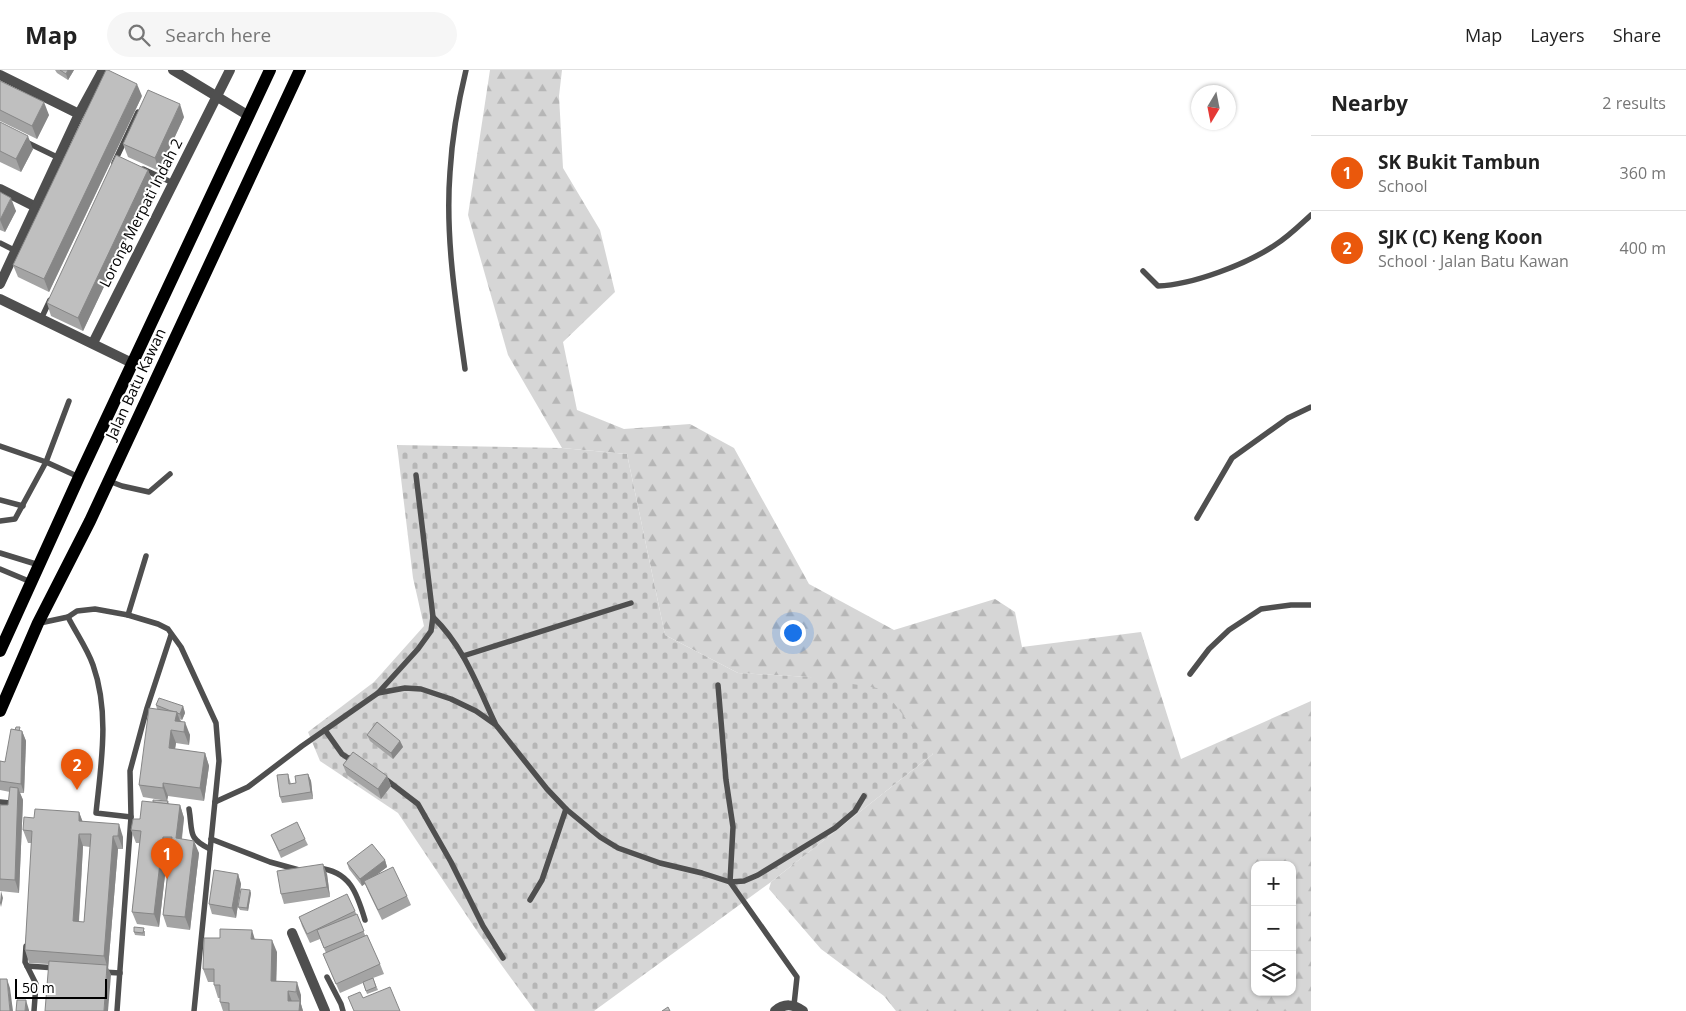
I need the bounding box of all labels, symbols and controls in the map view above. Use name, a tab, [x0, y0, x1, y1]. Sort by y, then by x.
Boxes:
search box	[107, 12, 457, 57]
text: Map	[25, 18, 77, 51]
icon: search	[125, 21, 153, 49]
text: Search here	[165, 22, 271, 48]
text: Map	[1465, 23, 1502, 47]
text: Layers	[1530, 23, 1585, 47]
text: Share	[1613, 23, 1661, 47]
north arrow	[1191, 85, 1236, 130]
text: Nearby	[1331, 89, 1408, 117]
text: 2 results	[1602, 92, 1666, 114]
street label: Lorong Merpati Indah 2	[94, 135, 186, 290]
text: SK Bukit Tambun	[1378, 149, 1540, 175]
text: 1	[1342, 162, 1352, 184]
text: 360 m	[1620, 162, 1666, 184]
text: School	[1378, 175, 1428, 197]
text: SJK (C) Keng Koon	[1378, 224, 1543, 250]
text: 2	[1342, 237, 1352, 259]
text: 400 m	[1620, 237, 1666, 259]
text: School · Jalan Batu Kawan	[1378, 250, 1569, 272]
street label: Jalan Batu Kawan	[100, 325, 170, 444]
your location	[780, 620, 806, 646]
pin: 2	[61, 749, 93, 790]
pin: 1	[151, 838, 183, 879]
map controls	[1251, 861, 1296, 996]
button: +	[1251, 861, 1296, 906]
button: −	[1251, 906, 1296, 951]
button: layers	[1251, 951, 1296, 996]
scale bar	[15, 976, 108, 999]
text: 50 m	[22, 978, 55, 997]

